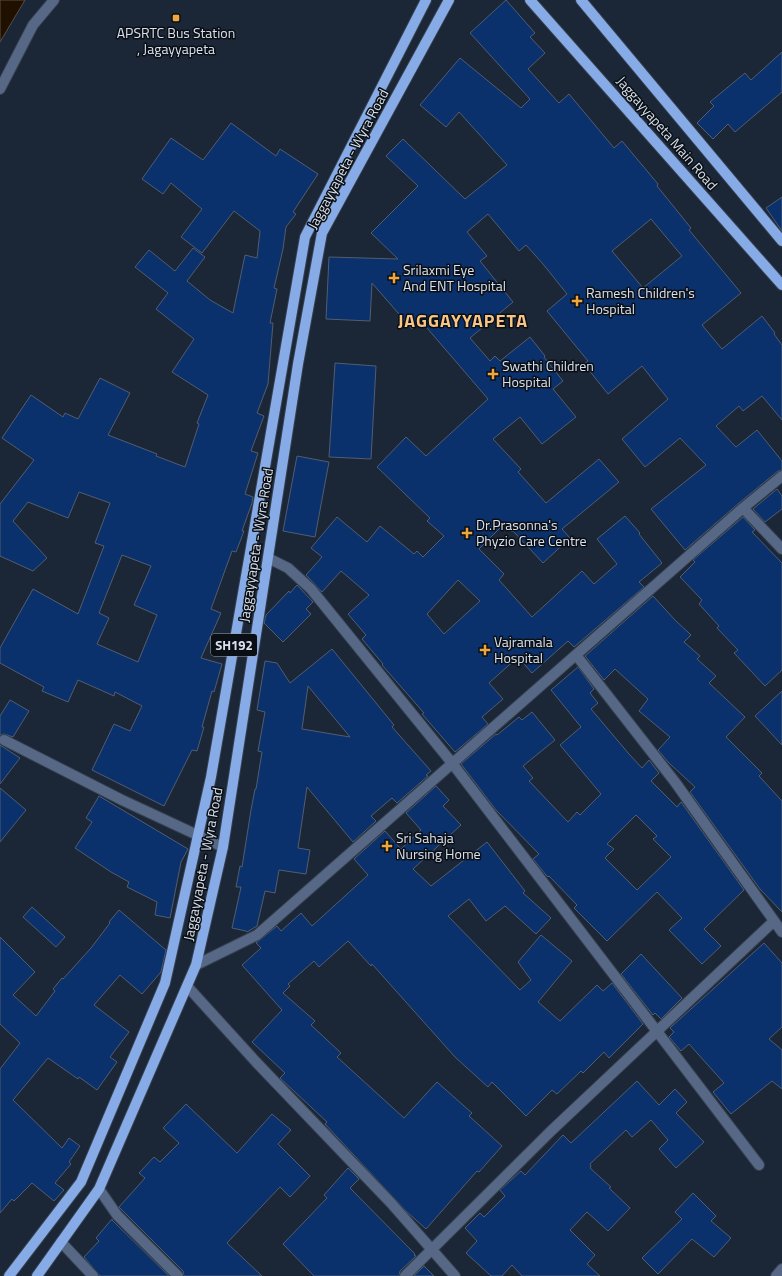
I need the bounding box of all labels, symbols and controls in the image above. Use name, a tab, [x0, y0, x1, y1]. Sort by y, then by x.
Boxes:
marker: APSRTC Bus Station , Jagayyapeta	[171, 13, 181, 23]
place label: APSRTC Bus Station , Jagayyapeta	[117, 22, 235, 59]
street label: Jaggayyapeta Main Road	[612, 71, 723, 194]
street label: Jaggayyapeta - Wyra Road	[302, 85, 393, 233]
place label: Srilaxmi Eye And ENT Hospital	[403, 259, 506, 296]
marker: Srilaxmi Eye And ENT Hospital	[388, 272, 400, 284]
place label: Ramesh Children's Hospital	[586, 282, 695, 319]
marker: Ramesh Children's Hospital	[571, 295, 583, 307]
district label: JAGGAYYAPETA	[398, 307, 528, 334]
place label: Swathi Children Hospital	[502, 355, 594, 392]
marker: Swathi Children Hospital	[487, 368, 499, 380]
street label: Jaggayyapeta - Wyra Road	[233, 466, 278, 624]
place label: Dr.Prasonna's Phyzio Care Centre	[476, 514, 587, 551]
marker: Dr.Prasonna's Phyzio Care Centre	[461, 527, 473, 539]
place label: Vajramala Hospital	[494, 631, 553, 668]
road number: SH192	[211, 634, 257, 656]
marker: Vajramala Hospital	[479, 644, 491, 656]
street label: Jaggayyapeta - Wyra Road	[177, 785, 228, 942]
place label: Sri Sahaja Nursing Home	[396, 827, 481, 864]
marker: Sri Sahaja Nursing Home	[381, 840, 393, 852]

